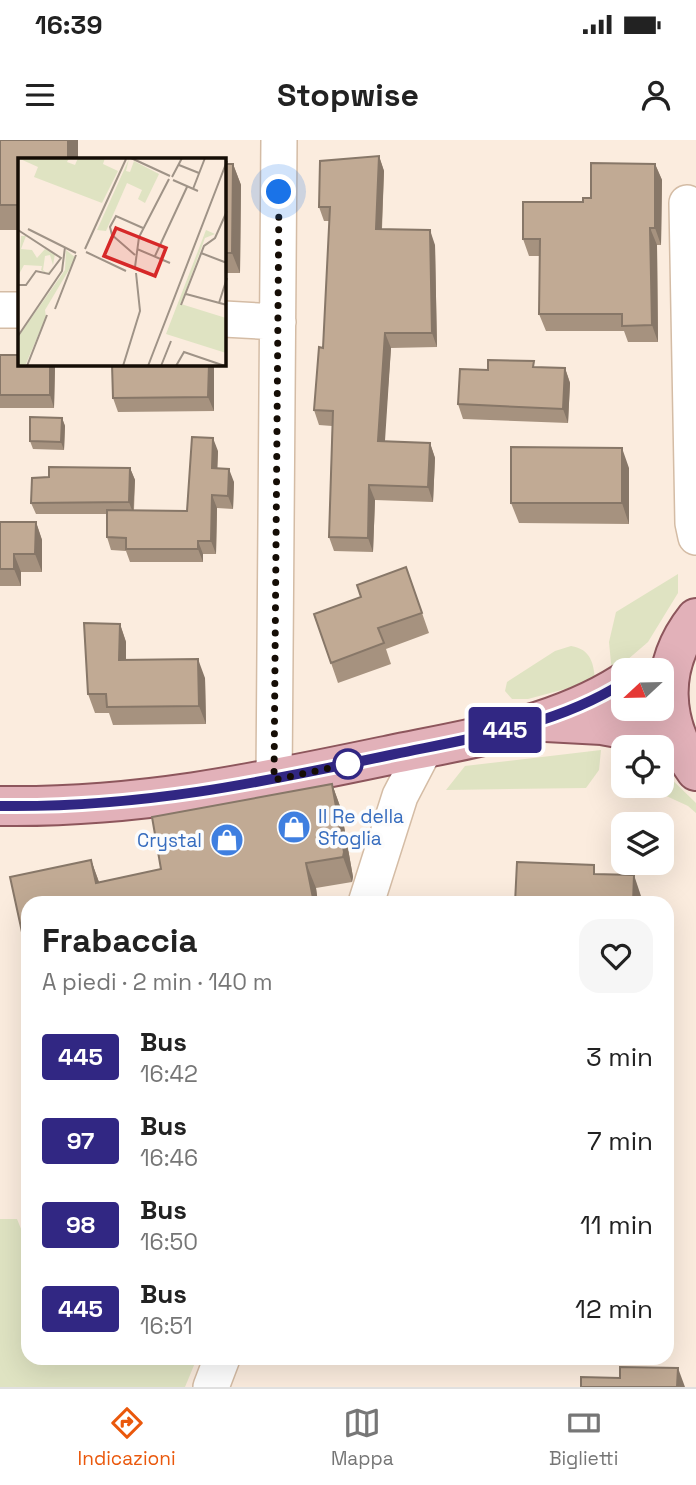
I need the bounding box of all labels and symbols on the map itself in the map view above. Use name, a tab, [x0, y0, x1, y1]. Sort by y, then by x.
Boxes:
inset map	[18, 158, 226, 366]
your location	[261, 174, 296, 209]
north arrow	[611, 658, 674, 721]
line badge: 445	[465, 707, 545, 753]
unlabelled marker	[333, 749, 363, 779]
place label: Il Re della Sfoglia	[318, 804, 404, 851]
shop icon: Il Re della Sfoglia	[275, 808, 313, 846]
shop icon: Crystal	[208, 821, 246, 859]
place label: Crystal	[137, 828, 202, 853]

